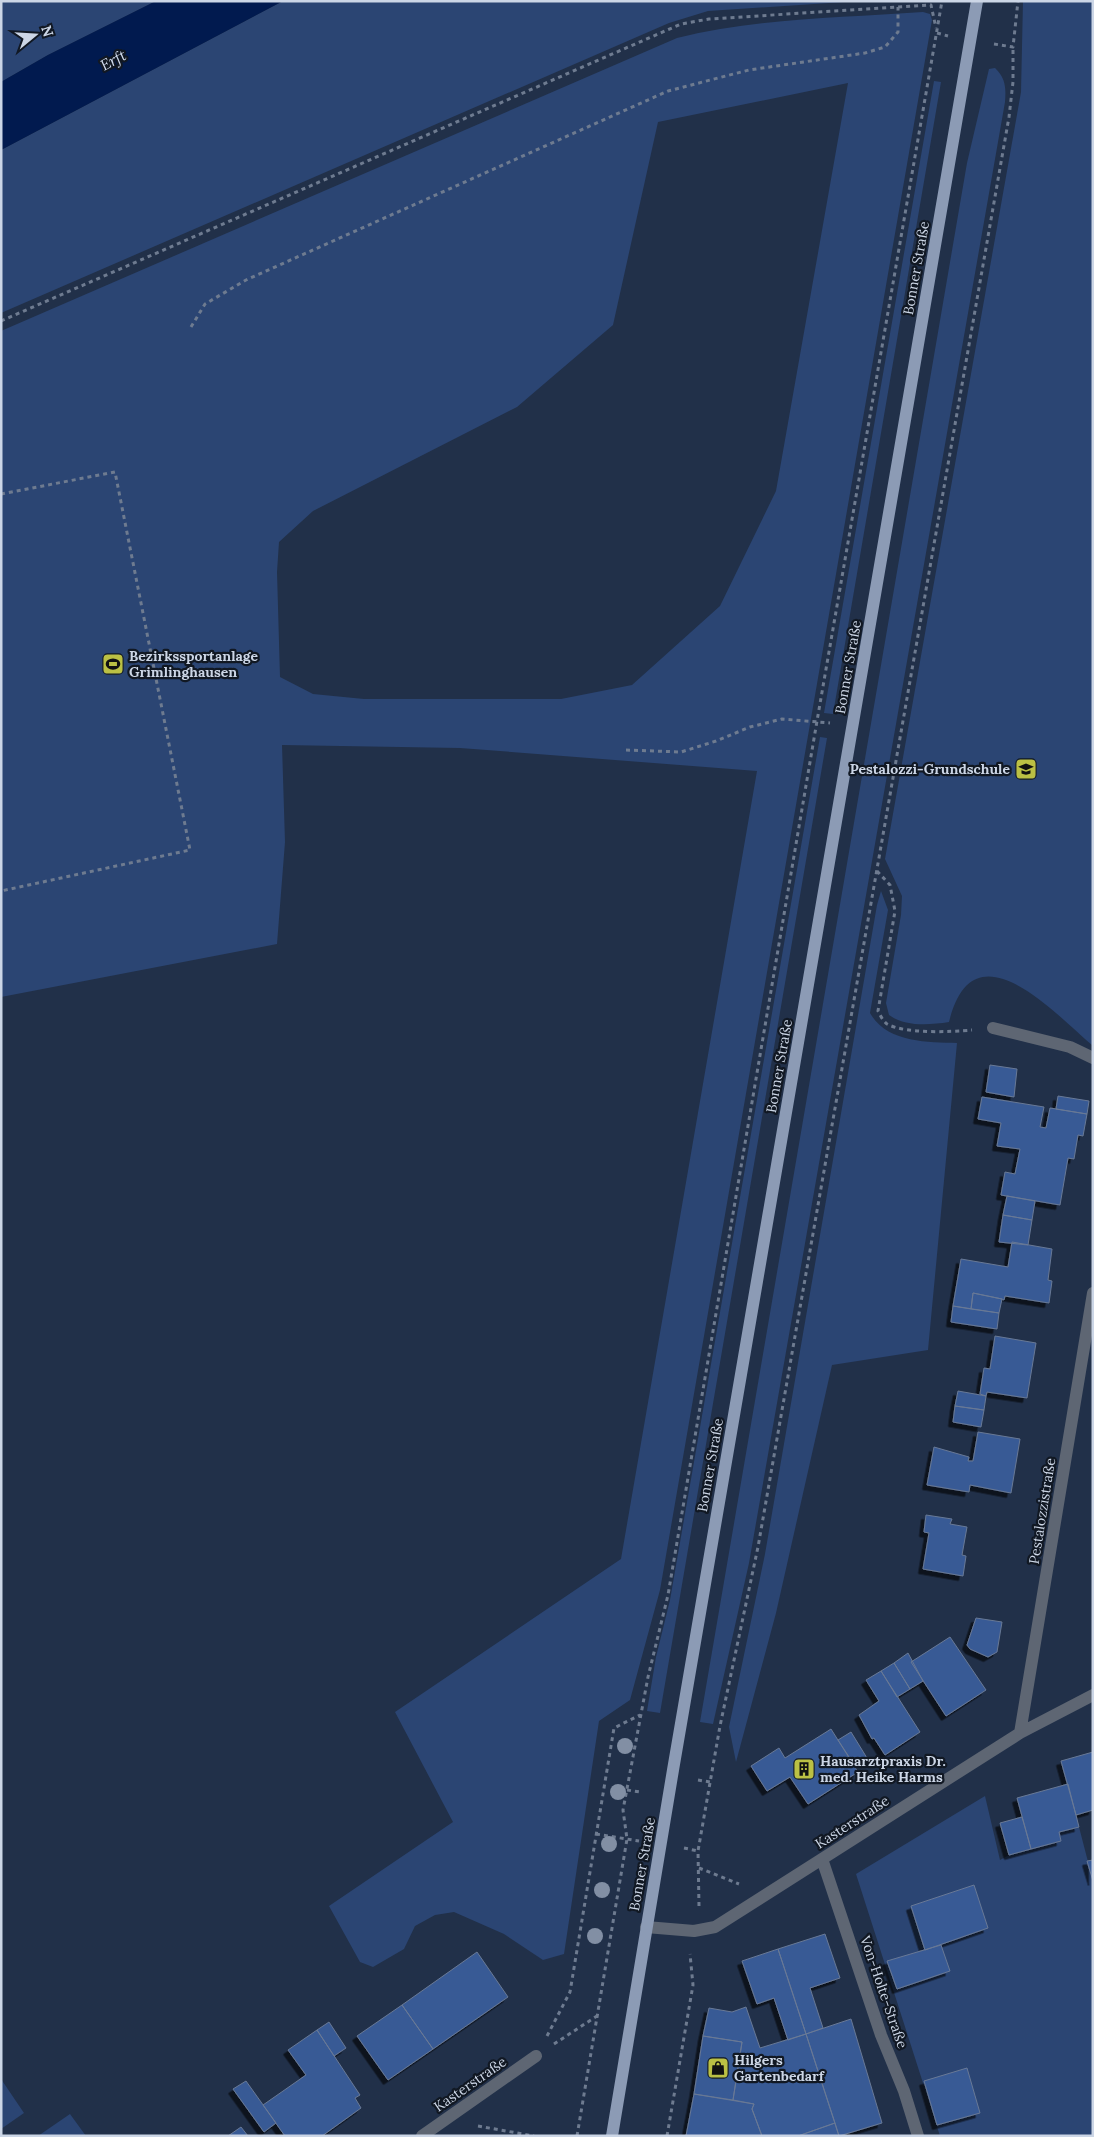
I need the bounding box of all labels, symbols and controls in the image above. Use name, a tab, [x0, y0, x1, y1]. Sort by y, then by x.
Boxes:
north arrow	[10, 10, 60, 60]
text: N	[37, 23, 58, 39]
water label: Erft	[97, 45, 130, 75]
street label: Bonner Straße	[899, 219, 933, 316]
street label: Bonner Straße	[831, 618, 865, 715]
place label: Bezirkssportanlage Grimlinghausen	[129, 647, 259, 681]
sports icon: Bezirkssportanlage Grimlinghausen	[101, 652, 125, 676]
school or university icon: Pestalozzi-Grundschule	[1014, 757, 1038, 781]
place label: Pestalozzi-Grundschule	[850, 760, 1010, 778]
street label: Bonner Straße	[762, 1017, 796, 1114]
street label: Bonner Straße	[693, 1416, 727, 1513]
street label: Pestalozzistraße	[1025, 1456, 1059, 1565]
place label: Hausarztpraxis Dr. med. Heike Harms	[820, 1752, 946, 1786]
building icon: Hausarztpraxis Dr. med. Heike Harms	[792, 1757, 816, 1781]
street label: Kasterstraße	[812, 1791, 893, 1853]
street label: Bonner Straße	[625, 1815, 659, 1912]
street label: Von-Holte-Straße	[856, 1932, 912, 2051]
place label: Hilgers Gartenbedarf	[734, 2051, 825, 2085]
street label: Kasterstraße	[430, 2052, 510, 2116]
shop icon: Hilgers Gartenbedarf	[706, 2056, 730, 2080]

